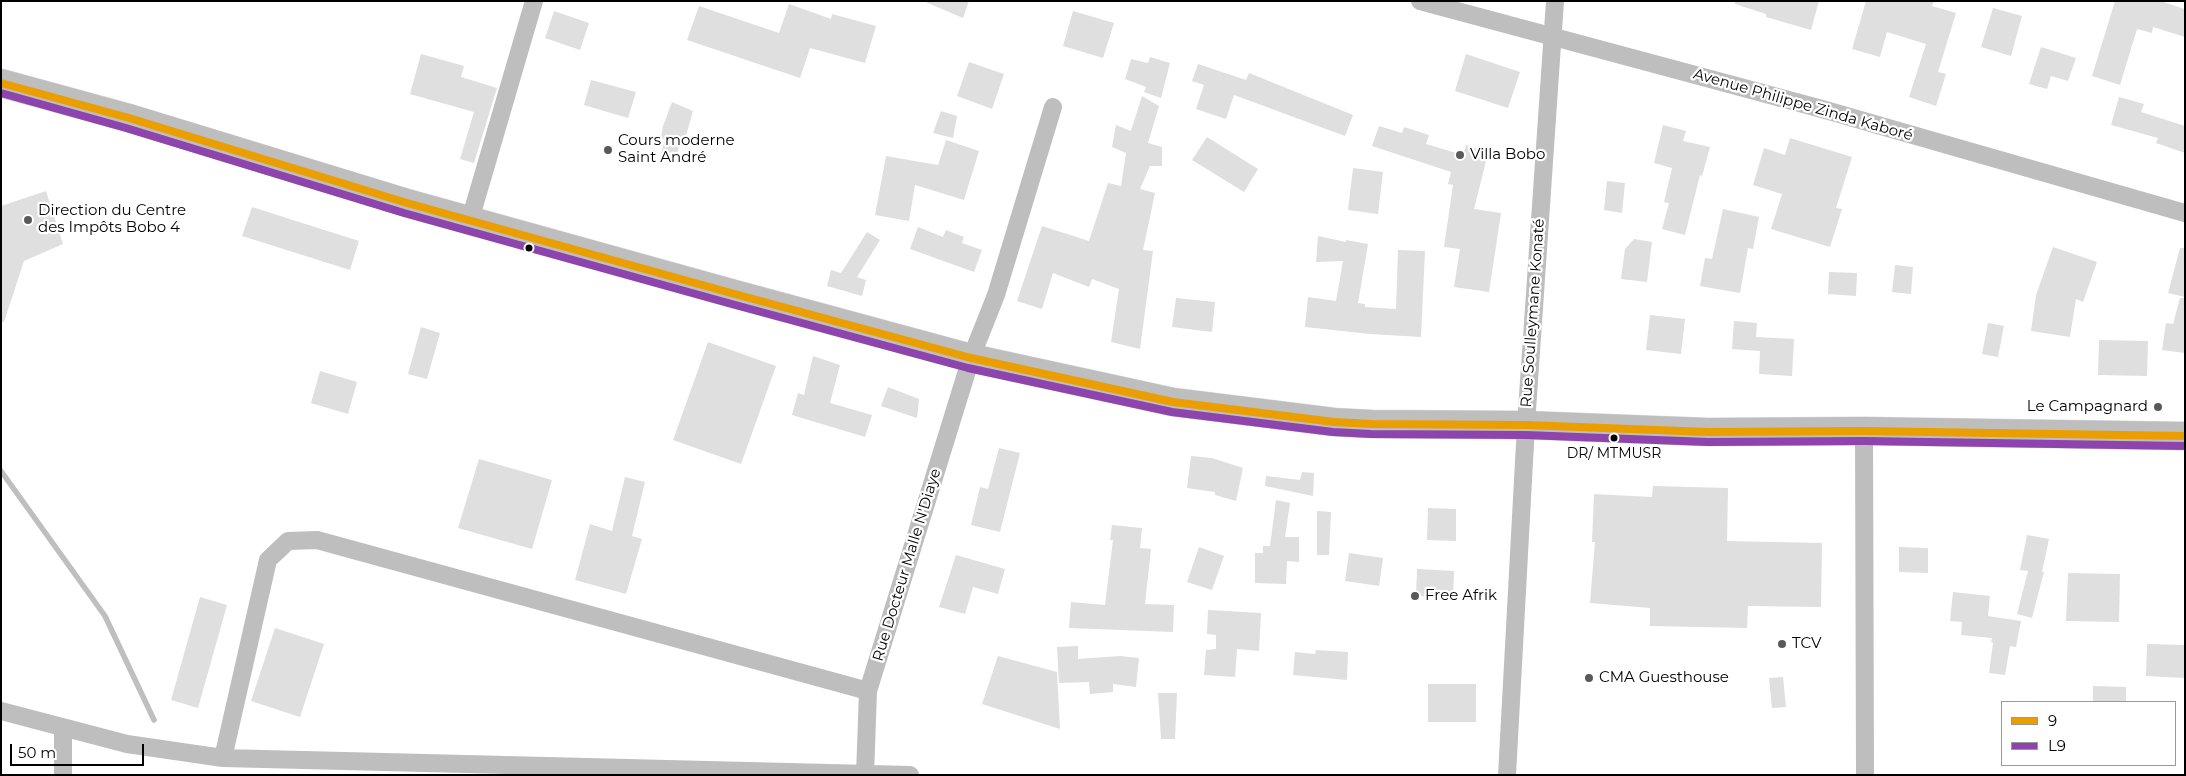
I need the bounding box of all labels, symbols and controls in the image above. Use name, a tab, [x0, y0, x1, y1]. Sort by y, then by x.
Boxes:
street label: Avenue Philippe Zinda Kaboré	[1691, 65, 1915, 145]
place label: Cours moderne Saint André	[618, 132, 735, 167]
marker: Cours moderne Saint André	[602, 144, 614, 156]
place label: Villa Bobo	[1470, 146, 1545, 164]
marker: Villa Bobo	[1454, 149, 1466, 161]
place label: Direction du Centre des Impôts Bobo 4	[38, 202, 186, 237]
marker: Direction du Centre des Impôts Bobo 4	[22, 214, 34, 226]
street label: Rue Soulleymane Konaté	[1517, 218, 1549, 408]
unlabelled marker	[524, 243, 534, 253]
place label: Le Campagnard	[2027, 398, 2148, 416]
marker: Le Campagnard	[2152, 401, 2164, 413]
marker: DR/ MTMUSR	[1609, 433, 1619, 443]
place label: DR/ MTMUSR	[1567, 446, 1661, 462]
street label: Rue Docteur Malle N'Diaye	[869, 466, 945, 664]
place label: Free Afrik	[1425, 587, 1497, 605]
marker: Free Afrik	[1409, 590, 1421, 602]
place label: TCV	[1792, 635, 1821, 653]
marker: TCV	[1776, 638, 1788, 650]
place label: CMA Guesthouse	[1599, 669, 1729, 687]
marker: CMA Guesthouse	[1583, 672, 1595, 684]
legend	[2001, 701, 2176, 766]
text: 9	[2048, 711, 2057, 730]
scale bar	[12, 734, 146, 766]
text: L9	[2048, 736, 2066, 755]
text: 50 m	[18, 743, 56, 762]

